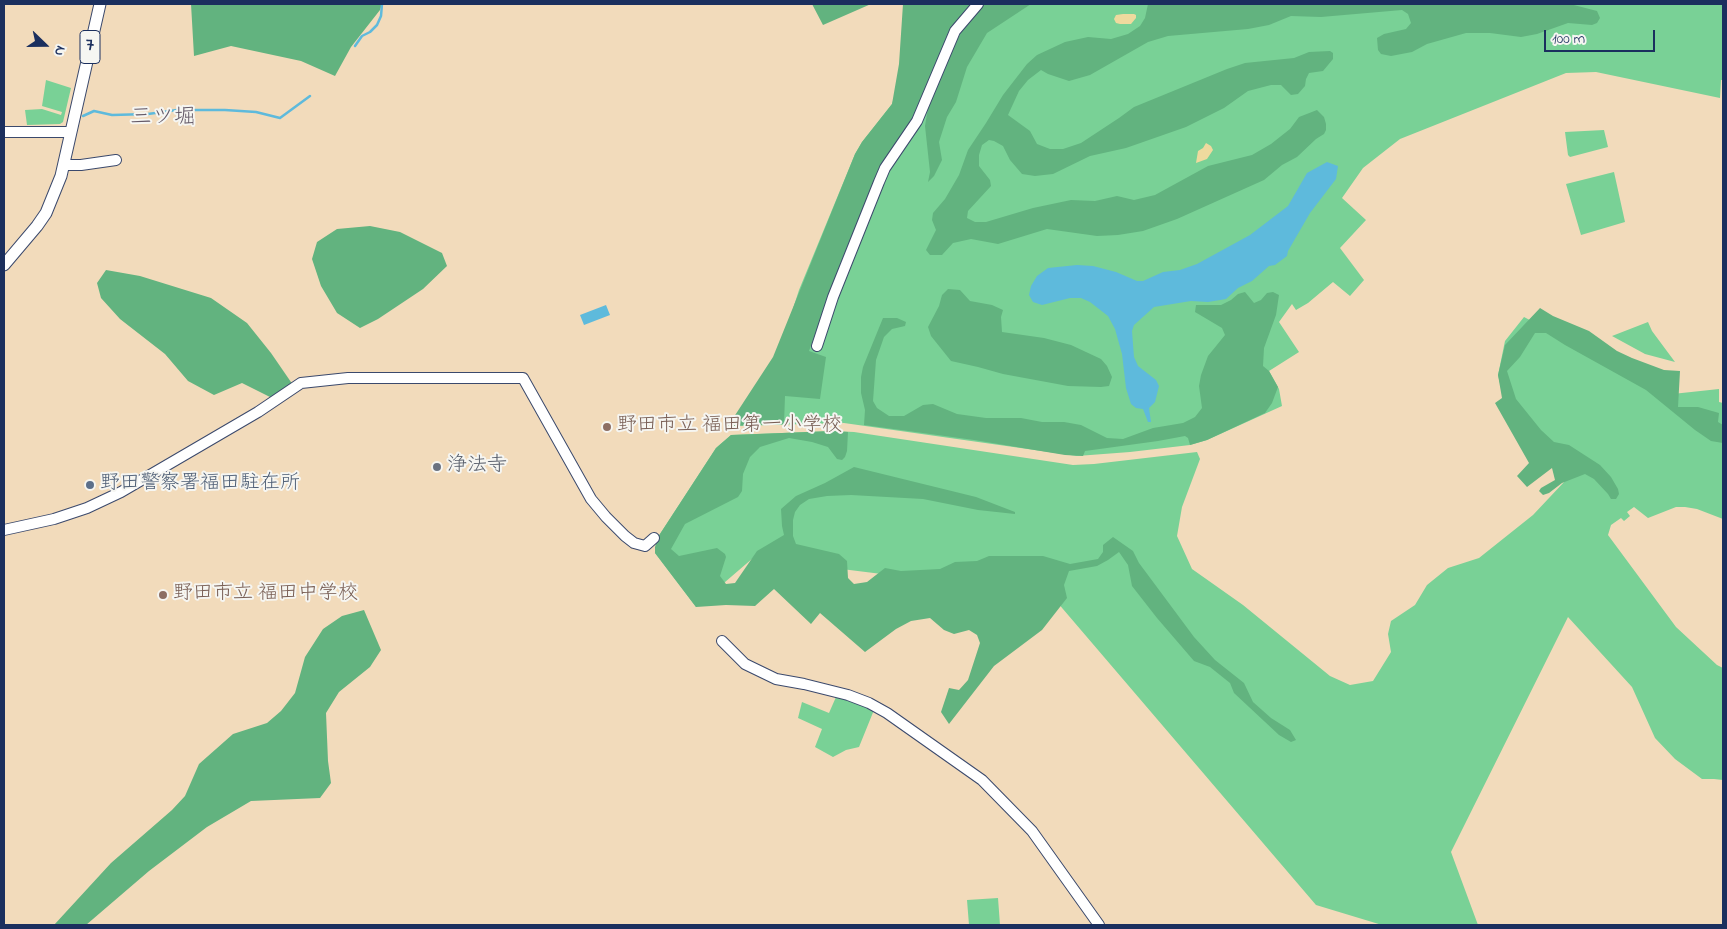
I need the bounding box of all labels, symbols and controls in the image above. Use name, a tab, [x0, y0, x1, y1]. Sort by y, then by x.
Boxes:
north arrow	[20, 20, 70, 70]
scale bar	[1547, 20, 1658, 52]
text: 100 m	[1552, 28, 1585, 50]
road number: 7	[80, 31, 100, 64]
text: N	[48, 42, 71, 59]
district label: 三ツ堀	[130, 106, 196, 132]
place label: 野田市立 福田第一小学校	[617, 415, 842, 439]
marker: 野田市立 福田第一小学校	[601, 421, 613, 433]
place label: 浄法寺	[447, 455, 507, 479]
marker: 浄法寺	[431, 461, 443, 473]
place label: 野田警察署福田駐在所	[100, 473, 300, 497]
marker: 野田警察署福田駐在所	[84, 479, 96, 491]
place label: 野田市立 福田中学校	[173, 583, 358, 607]
marker: 野田市立 福田中学校	[157, 589, 169, 601]

